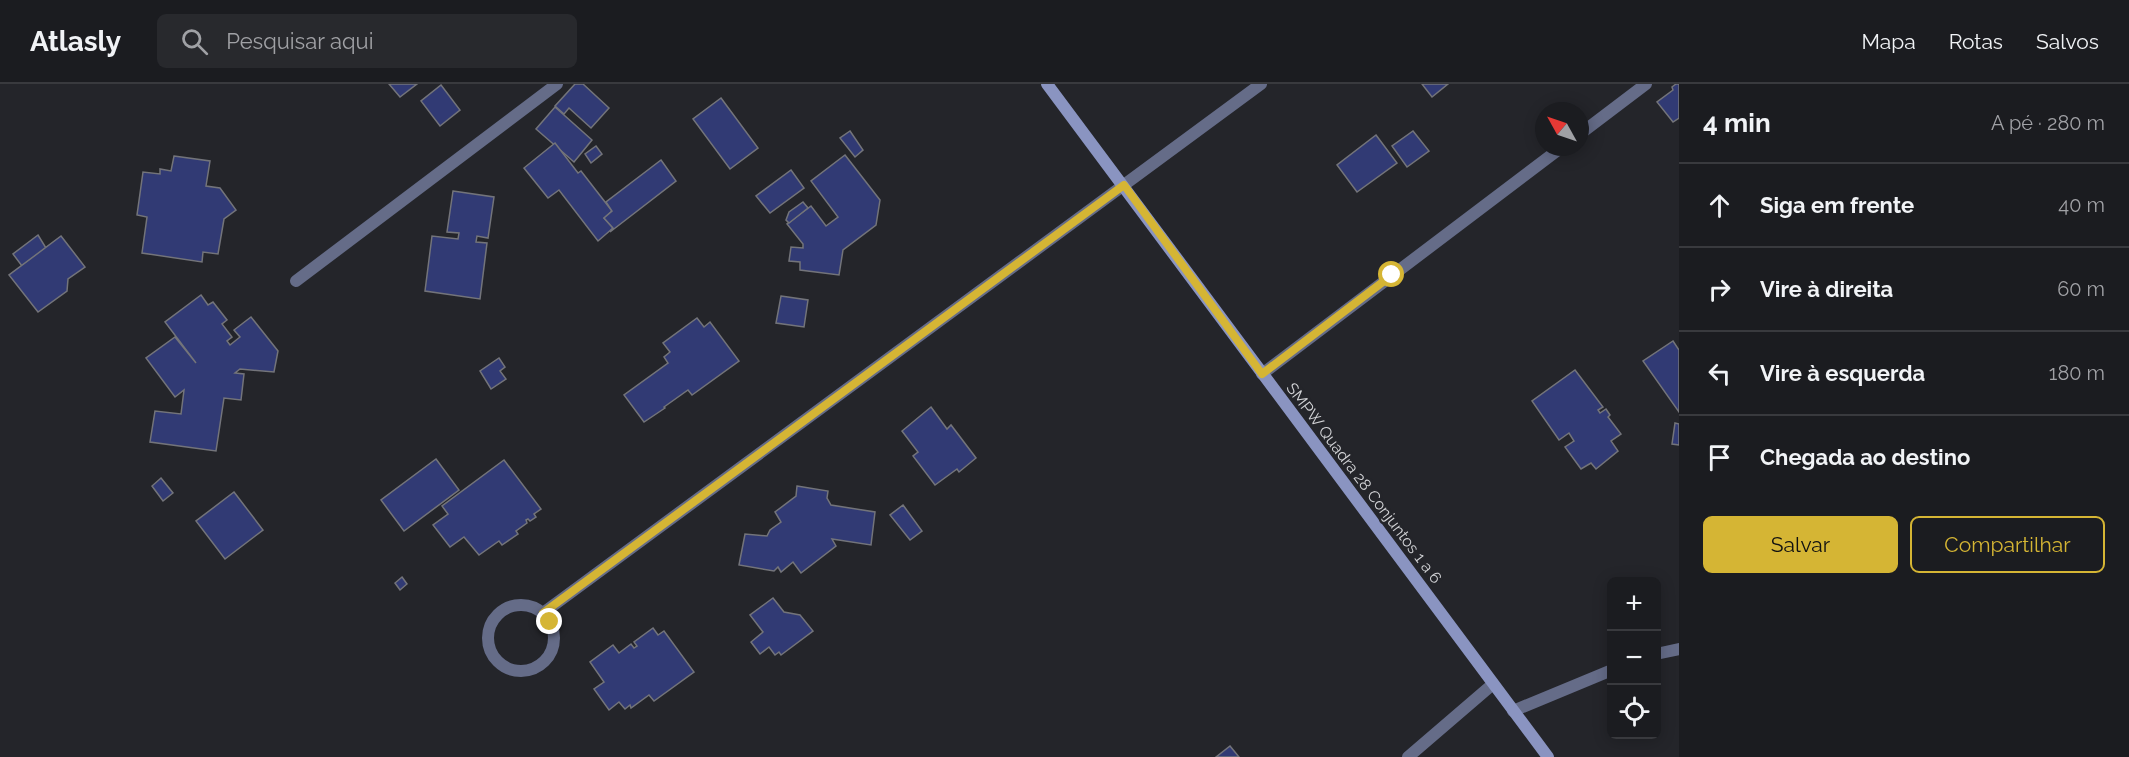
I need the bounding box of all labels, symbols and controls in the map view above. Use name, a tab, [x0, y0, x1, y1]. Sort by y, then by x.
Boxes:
search box	[157, 14, 577, 68]
text: Atlasly	[30, 25, 121, 58]
icon: search	[178, 25, 211, 58]
text: Pesquisar aqui	[226, 28, 374, 54]
text: Mapa	[1862, 29, 1916, 54]
text: Rotas	[1949, 29, 2003, 54]
text: Salvos	[2036, 29, 2099, 54]
north arrow	[1535, 102, 1589, 156]
text: 4 min	[1703, 108, 1771, 138]
text: A pé · 280 m	[1991, 111, 2105, 135]
icon: ahead	[1703, 189, 1736, 222]
text: Siga em frente	[1760, 192, 1914, 218]
text: 40 m	[2058, 193, 2105, 217]
route start	[1378, 261, 1404, 287]
icon: right	[1703, 273, 1736, 306]
text: Vire à direita	[1760, 276, 1893, 302]
text: 60 m	[2057, 277, 2105, 301]
icon: left	[1703, 357, 1736, 390]
text: Vire à esquerda	[1760, 360, 1925, 386]
text: 180 m	[2049, 361, 2105, 385]
street label: SMPW Quadra 28 Conjuntos 1 a 6	[1282, 379, 1446, 587]
icon: arrive	[1703, 441, 1736, 474]
text: Chegada ao destino	[1760, 444, 1970, 470]
button: Salvar	[1703, 516, 1898, 573]
button: Compartilhar	[1910, 516, 2105, 573]
map controls	[1607, 577, 1661, 739]
button: +	[1607, 577, 1661, 631]
route end	[536, 608, 562, 634]
button: −	[1607, 631, 1661, 685]
button: locate	[1607, 685, 1661, 739]

